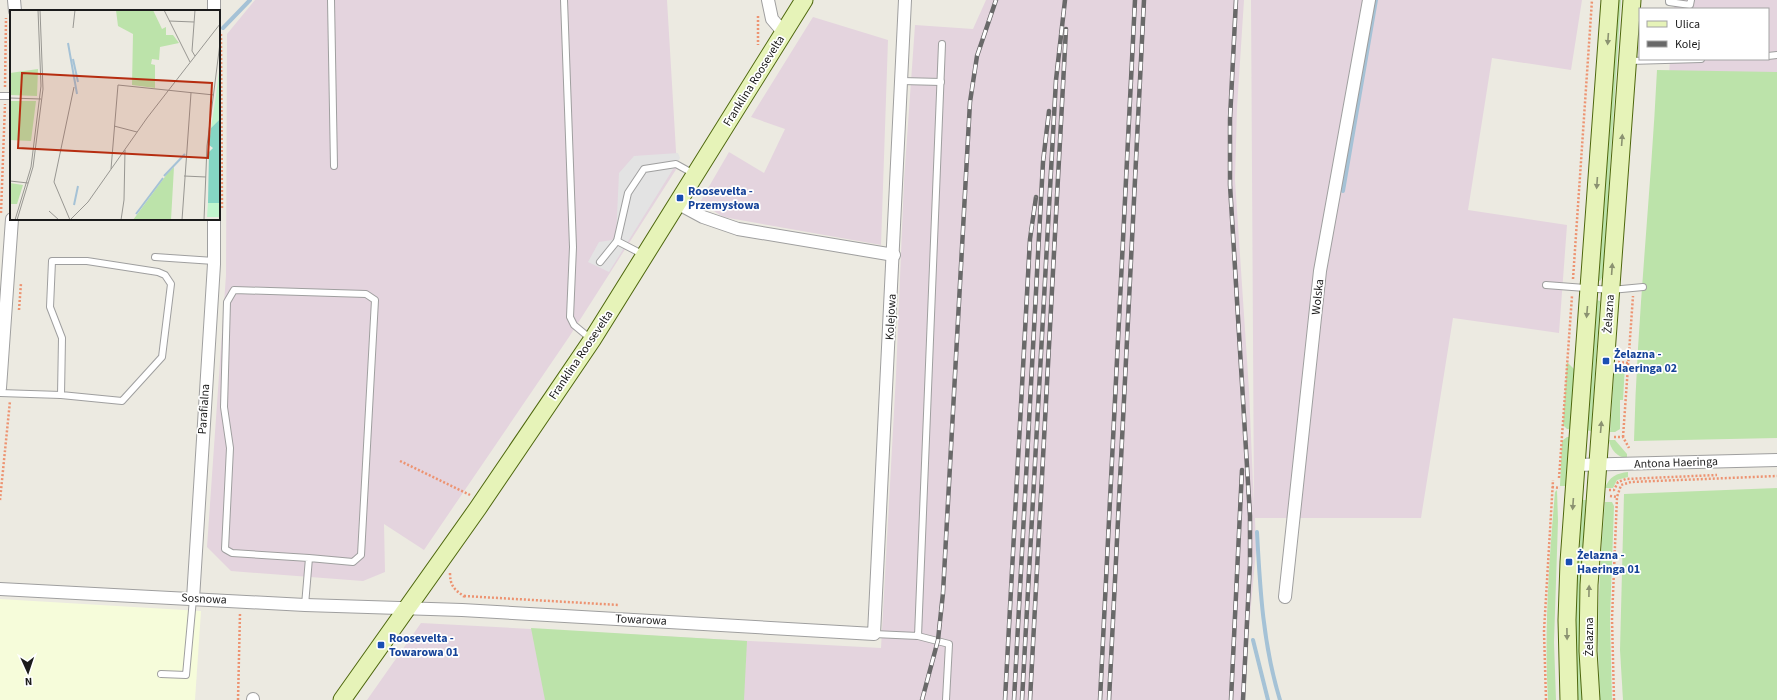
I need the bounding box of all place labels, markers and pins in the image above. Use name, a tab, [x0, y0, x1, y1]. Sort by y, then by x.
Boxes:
place label: Roosevelta - Przemysłowa	[688, 183, 760, 214]
marker: Roosevelta - Przemysłowa	[675, 193, 685, 203]
place label: Żelazna - Haeringa 02	[1614, 346, 1677, 377]
marker: Żelazna - Haeringa 02	[1601, 356, 1611, 366]
place label: Żelazna - Haeringa 01	[1577, 547, 1640, 578]
marker: Żelazna - Haeringa 01	[1564, 557, 1574, 567]
place label: Roosevelta - Towarowa 01	[389, 630, 459, 661]
marker: Roosevelta - Towarowa 01	[376, 640, 386, 650]

